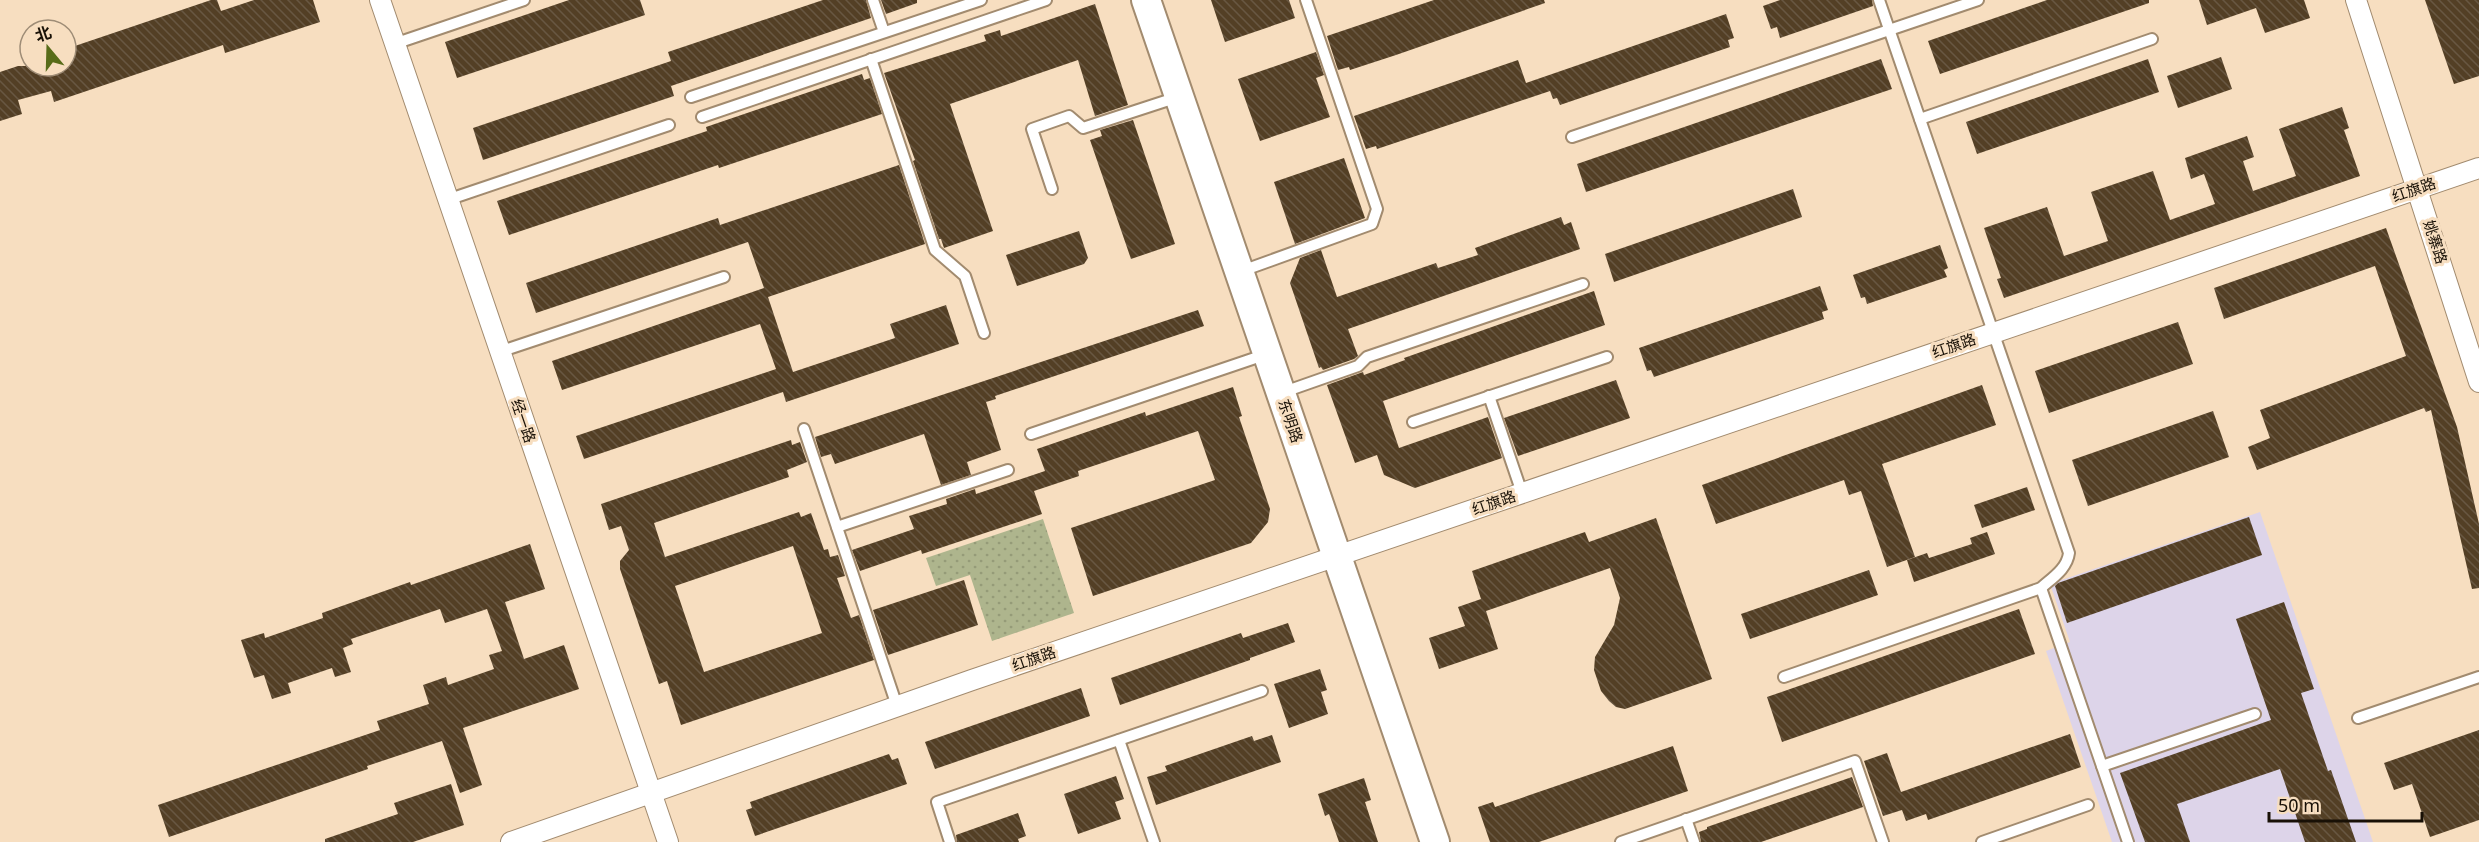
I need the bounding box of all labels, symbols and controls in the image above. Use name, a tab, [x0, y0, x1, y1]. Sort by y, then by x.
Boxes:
north arrow	[18, 18, 78, 78]
text: 北	[32, 21, 54, 47]
street label: 红旗路	[2389, 172, 2438, 206]
street label: 姚寨路	[2419, 217, 2452, 266]
street label: 红旗路	[1929, 328, 1978, 362]
street label: 经一路	[507, 396, 541, 445]
street label: 东明路	[1274, 396, 1308, 445]
street label: 红旗路	[1469, 485, 1518, 519]
street label: 红旗路	[1009, 641, 1058, 675]
scale bar	[2269, 785, 2422, 823]
text: 50 m	[2278, 793, 2320, 817]

